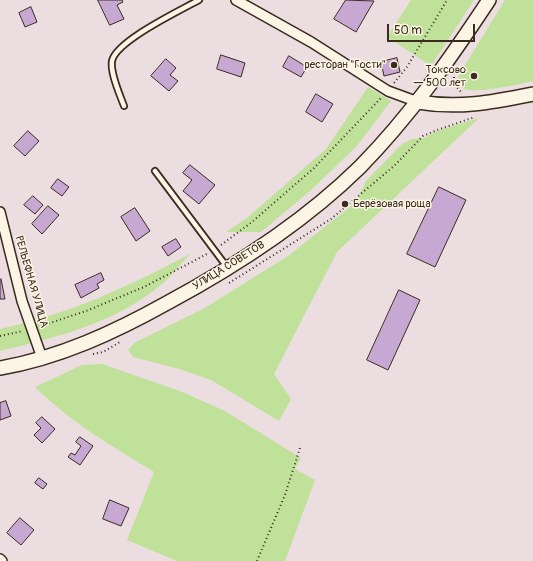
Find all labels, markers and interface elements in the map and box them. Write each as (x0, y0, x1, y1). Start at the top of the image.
scale bar (389, 16, 477, 42)
text: 50 m (394, 23, 422, 38)
place label: ресторан "Гости" (305, 58, 386, 72)
marker: ресторан "Гости" (389, 60, 399, 70)
place label: Токсово — 500 лет (413, 63, 466, 89)
marker: Токсово — 500 лет (469, 71, 479, 81)
place label: Берёзовая роща (353, 197, 431, 211)
marker: Берёзовая роща (340, 199, 350, 209)
street label: РЕЛЬЕФНАЯ УЛИЦА (12, 234, 50, 330)
street label: УЛИЦА СОВЕТОВ (191, 239, 267, 293)

